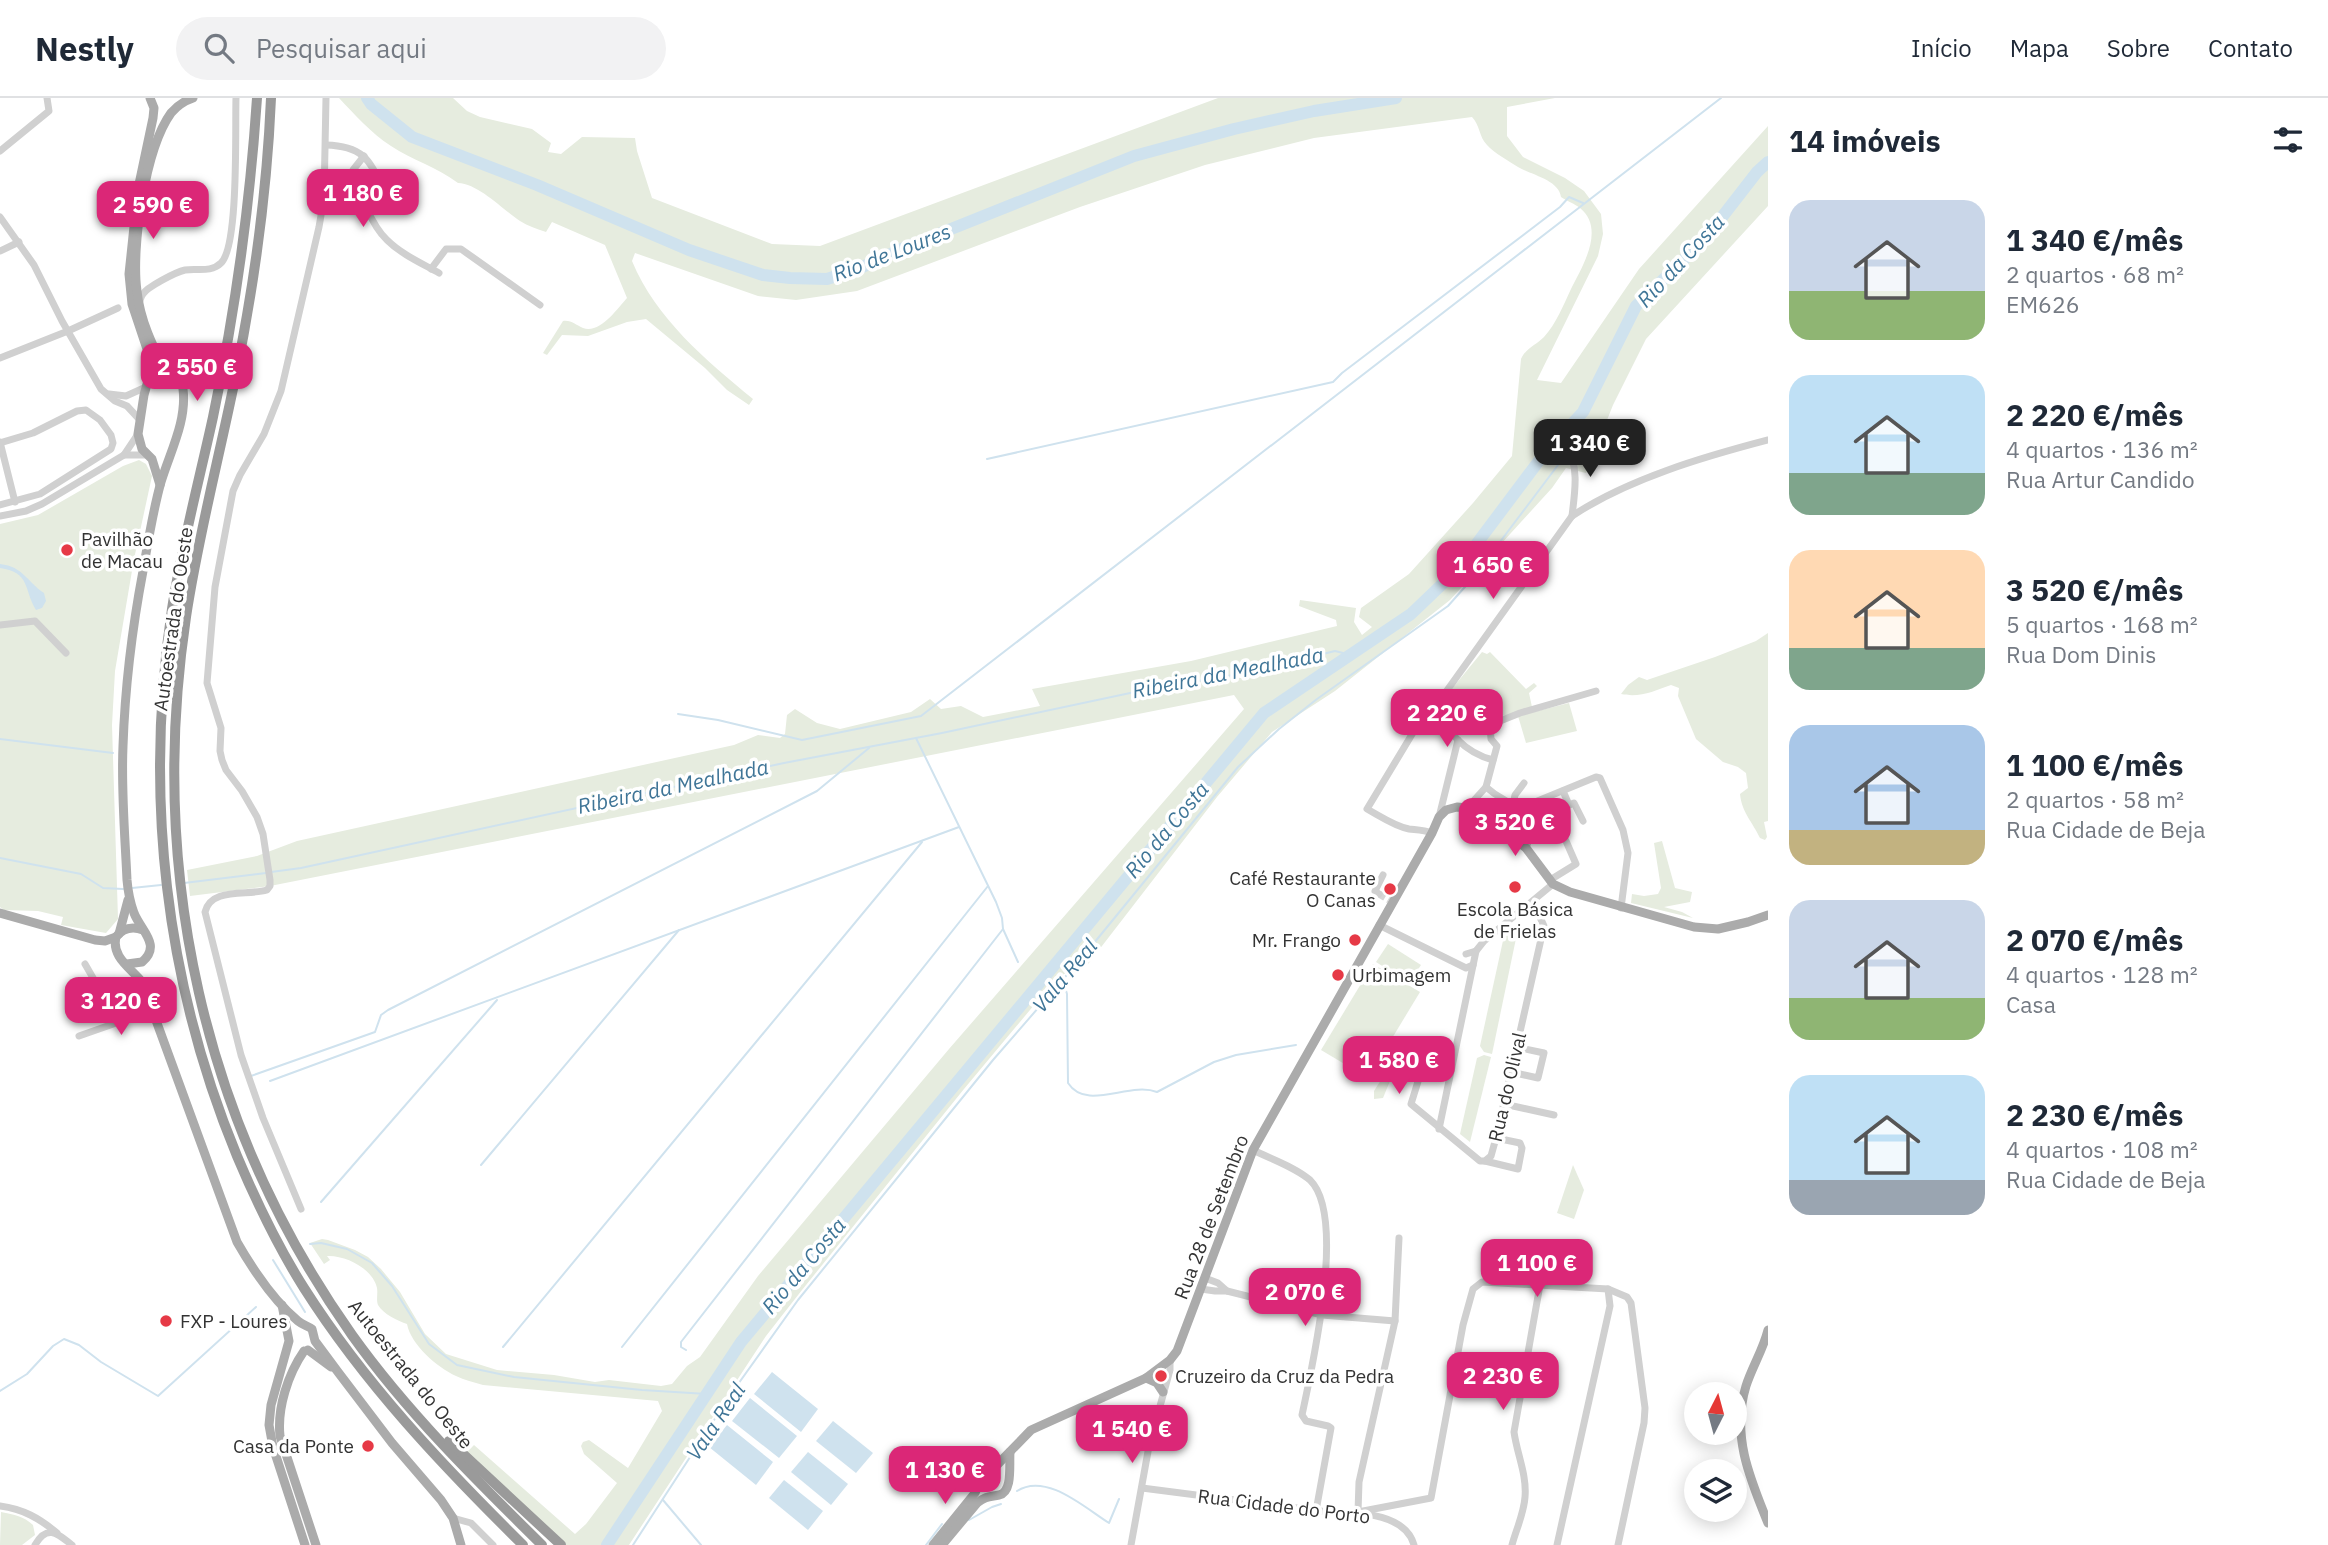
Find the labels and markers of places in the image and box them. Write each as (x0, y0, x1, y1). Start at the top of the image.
pin: 1 180 € (298, 170, 428, 229)
pin: 2 590 € (88, 181, 218, 241)
pin: 2 550 € (132, 344, 262, 403)
pin: 1 340 € (1525, 420, 1655, 479)
place label: Pavilhão de Macau (81, 527, 163, 573)
marker: Pavilhão de Macau (59, 542, 75, 558)
pin: 1 650 € (1428, 542, 1558, 601)
pin: 2 220 € (1382, 690, 1512, 749)
pin: 3 520 € (1450, 798, 1580, 858)
place label: Café Restaurante O Canas (1229, 866, 1376, 912)
marker: Escola Básica de Frielas (1507, 879, 1523, 895)
marker: Café Restaurante O Canas (1382, 881, 1398, 897)
place label: Escola Básica de Frielas (1457, 897, 1573, 943)
place label: Mr. Frango (1252, 928, 1341, 952)
marker: Mr. Frango (1347, 932, 1363, 948)
place label: Urbimagem (1352, 963, 1451, 987)
marker: Urbimagem (1330, 967, 1346, 983)
pin: 3 120 € (56, 978, 186, 1037)
pin: 1 580 € (1334, 1037, 1464, 1096)
pin: 1 100 € (1472, 1240, 1602, 1299)
pin: 2 070 € (1240, 1268, 1370, 1328)
place label: FXP - Loures (180, 1309, 288, 1333)
marker: FXP - Loures (158, 1313, 174, 1329)
pin: 2 230 € (1438, 1352, 1568, 1412)
place label: Cruzeiro da Cruz da Pedra (1175, 1364, 1394, 1388)
marker: Cruzeiro da Cruz da Pedra (1153, 1368, 1169, 1384)
pin: 1 540 € (1067, 1406, 1197, 1465)
place label: Casa da Ponte (233, 1434, 354, 1458)
marker: Casa da Ponte (360, 1438, 376, 1454)
pin: 1 130 € (880, 1446, 1010, 1506)

